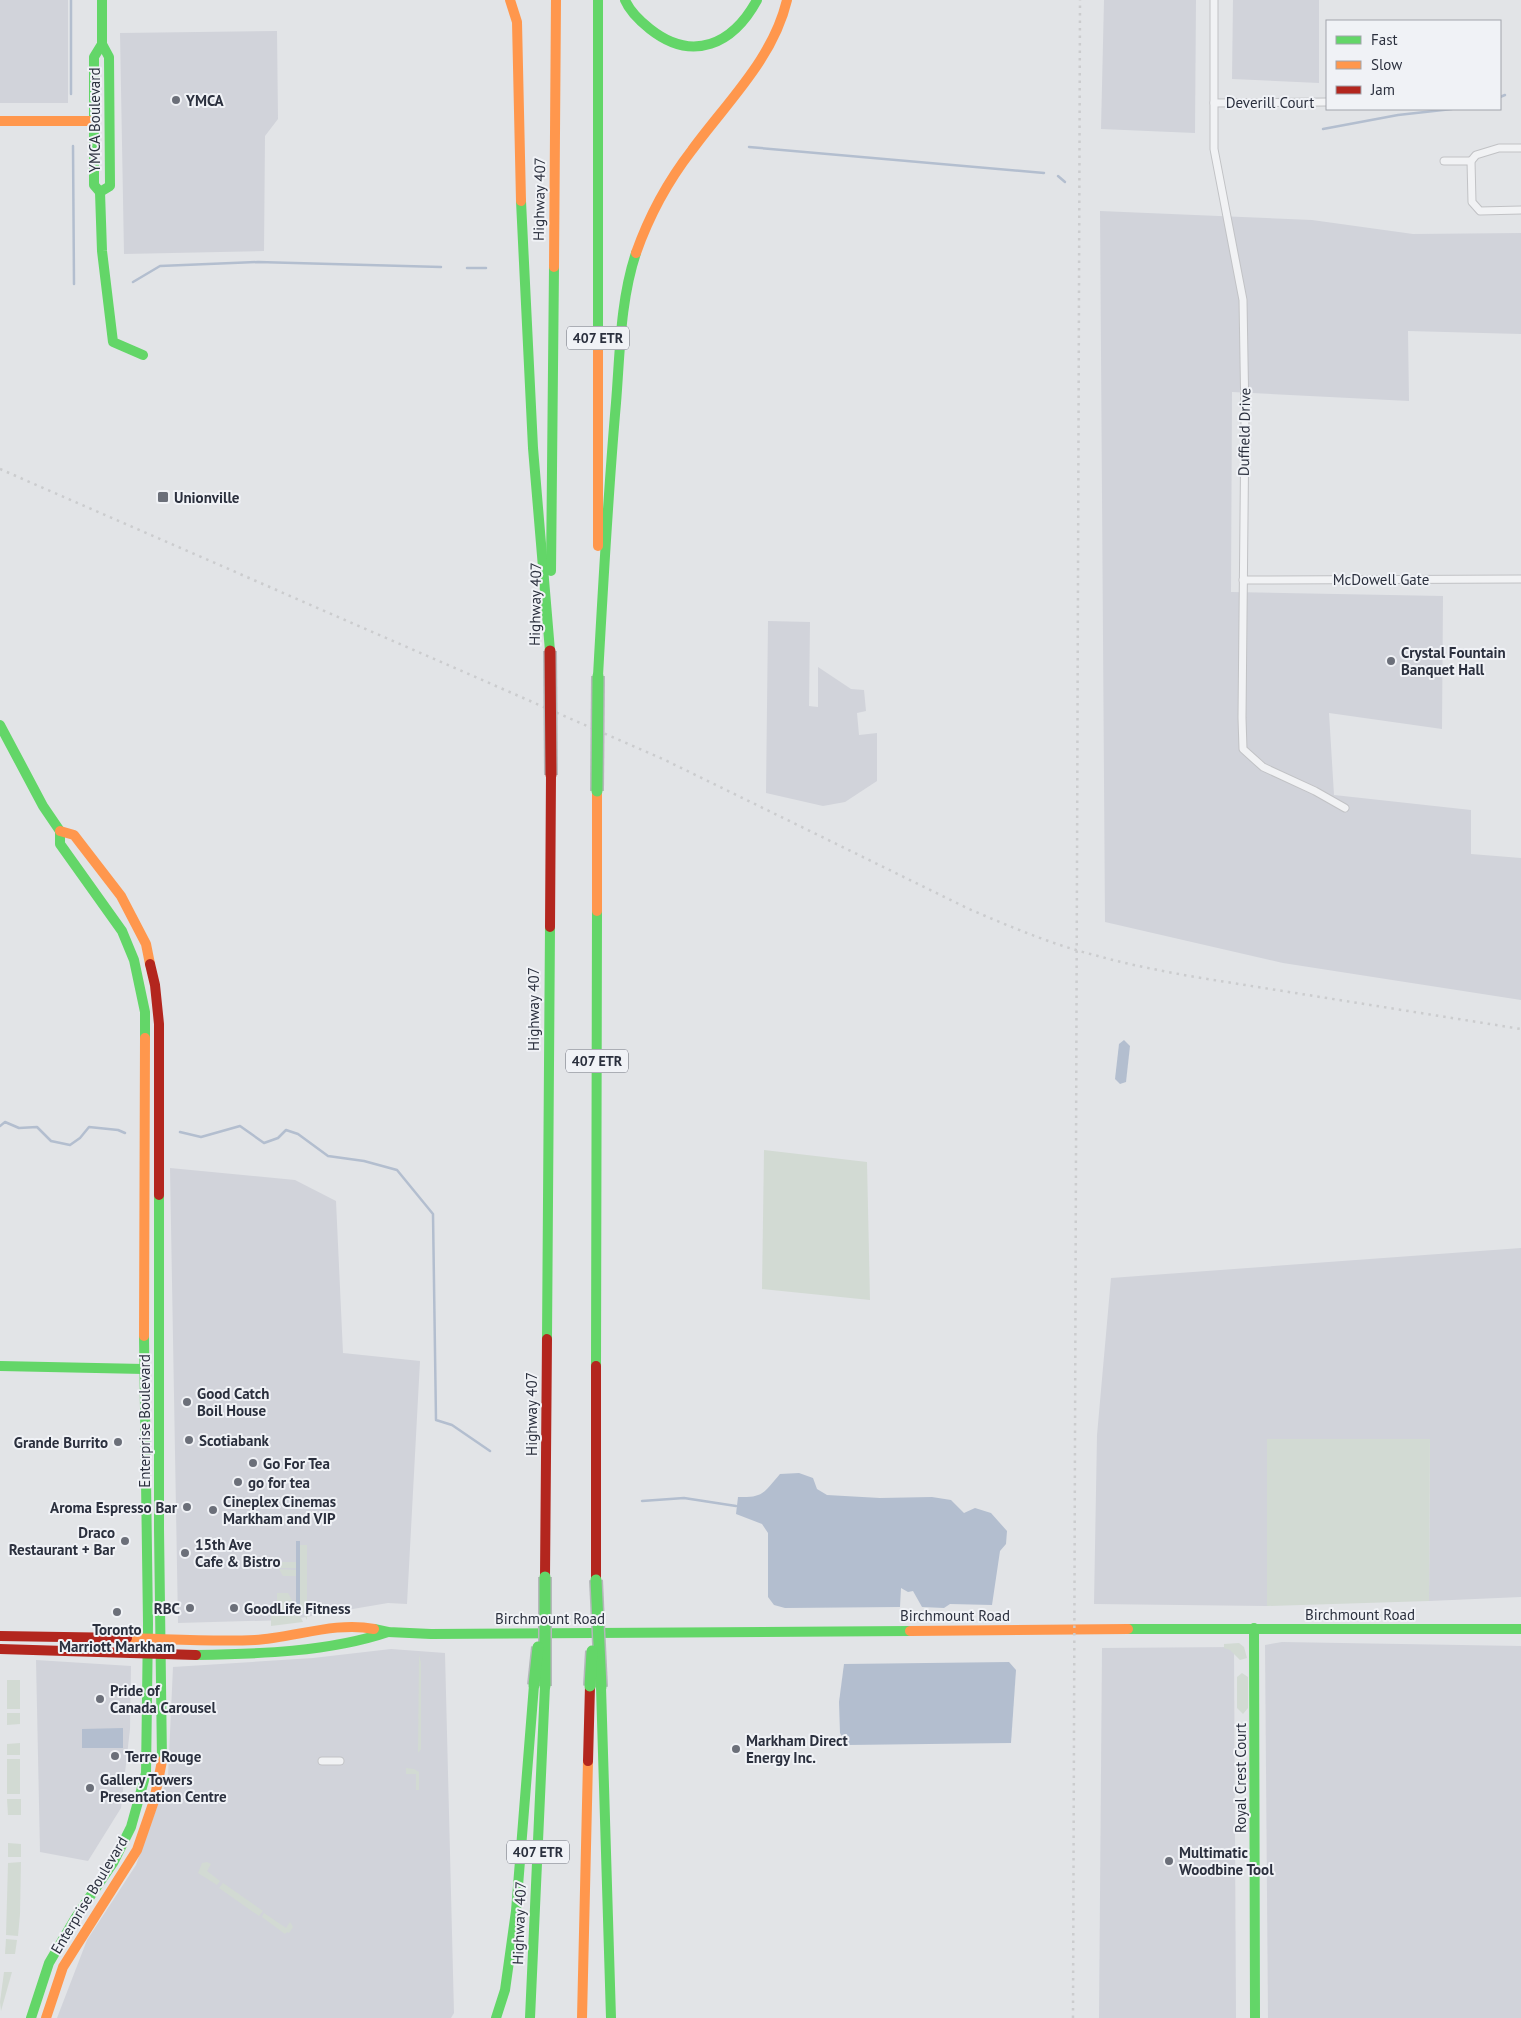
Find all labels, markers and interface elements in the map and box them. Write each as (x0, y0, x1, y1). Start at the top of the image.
legend (1326, 20, 1501, 110)
text: Fast (1371, 30, 1398, 49)
text: Slow (1371, 55, 1402, 74)
street label: YMCA Boulevard (85, 68, 104, 172)
text: Jam (1370, 80, 1395, 99)
place label: YMCA (185, 91, 225, 110)
street label: Deverill Court (1226, 93, 1314, 112)
marker: YMCA (170, 94, 182, 106)
street label: Highway 407 (529, 157, 549, 241)
road number: 407 ETR (567, 326, 629, 349)
street label: Duffield Drive (1234, 388, 1254, 476)
place label: Unionville (174, 488, 240, 507)
marker: Unionville (156, 490, 170, 504)
street label: Highway 407 (525, 562, 545, 646)
street label: McDowell Gate (1333, 570, 1429, 589)
place label: Crystal Fountain Banquet Hall (1401, 643, 1506, 679)
marker: Crystal Fountain Banquet Hall (1385, 655, 1397, 667)
street label: Highway 407 (524, 967, 543, 1051)
road number: 407 ETR (566, 1050, 628, 1072)
street label: Enterprise Boulevard (135, 1354, 154, 1488)
street label: Highway 407 (522, 1372, 541, 1456)
place label: Good Catch Boil House (197, 1384, 269, 1420)
marker: Good Catch Boil House (181, 1396, 193, 1408)
place label: Scotiabank (199, 1431, 270, 1450)
place label: Grande Burrito (14, 1433, 108, 1452)
marker: Scotiabank (183, 1434, 195, 1446)
marker: Grande Burrito (112, 1436, 124, 1448)
place label: Go For Tea (263, 1454, 330, 1473)
marker: Go For Tea (247, 1457, 259, 1469)
place label: go for tea (248, 1473, 310, 1492)
marker: go for tea (232, 1476, 244, 1488)
place label: Cineplex Cinemas Markham and VIP (223, 1492, 336, 1528)
place label: Aroma Espresso Bar (50, 1498, 178, 1517)
marker: Aroma Espresso Bar (181, 1501, 193, 1513)
marker: Cineplex Cinemas Markham and VIP (207, 1504, 219, 1516)
place label: Draco Restaurant + Bar (9, 1523, 116, 1559)
marker: Draco Restaurant + Bar (119, 1535, 131, 1547)
place label: 15th Ave Cafe & Bistro (195, 1535, 281, 1571)
marker: 15th Ave Cafe & Bistro (179, 1547, 191, 1559)
place label: RBC (154, 1599, 181, 1618)
place label: GoodLife Fitness (244, 1599, 351, 1618)
marker: RBC (184, 1602, 196, 1614)
marker: GoodLife Fitness (228, 1602, 240, 1614)
street label: Birchmount Road (1305, 1605, 1415, 1624)
marker: Toronto Marriott Markham (111, 1606, 123, 1618)
street label: Birchmount Road (900, 1606, 1010, 1625)
street label: Birchmount Road (495, 1609, 605, 1628)
place label: Toronto Marriott Markham (59, 1620, 175, 1656)
place label: Pride of Canada Carousel (110, 1681, 216, 1717)
marker: Pride of Canada Carousel (94, 1693, 106, 1705)
street label: Royal Crest Court (1231, 1723, 1250, 1833)
place label: Markham Direct Energy Inc. (746, 1731, 849, 1767)
marker: Markham Direct Energy Inc. (730, 1743, 742, 1755)
place label: Terre Rouge (125, 1747, 202, 1766)
marker: Terre Rouge (109, 1750, 121, 1762)
place label: Gallery Towers Presentation Centre (100, 1770, 227, 1806)
marker: Gallery Towers Presentation Centre (84, 1782, 96, 1794)
street label: Enterprise Boulevard (46, 1833, 132, 1957)
road number: 407 ETR (507, 1840, 569, 1864)
place label: Multimatic Woodbine Tool (1179, 1843, 1274, 1879)
marker: Multimatic Woodbine Tool (1163, 1855, 1175, 1867)
street label: Highway 407 (508, 1881, 530, 1965)

